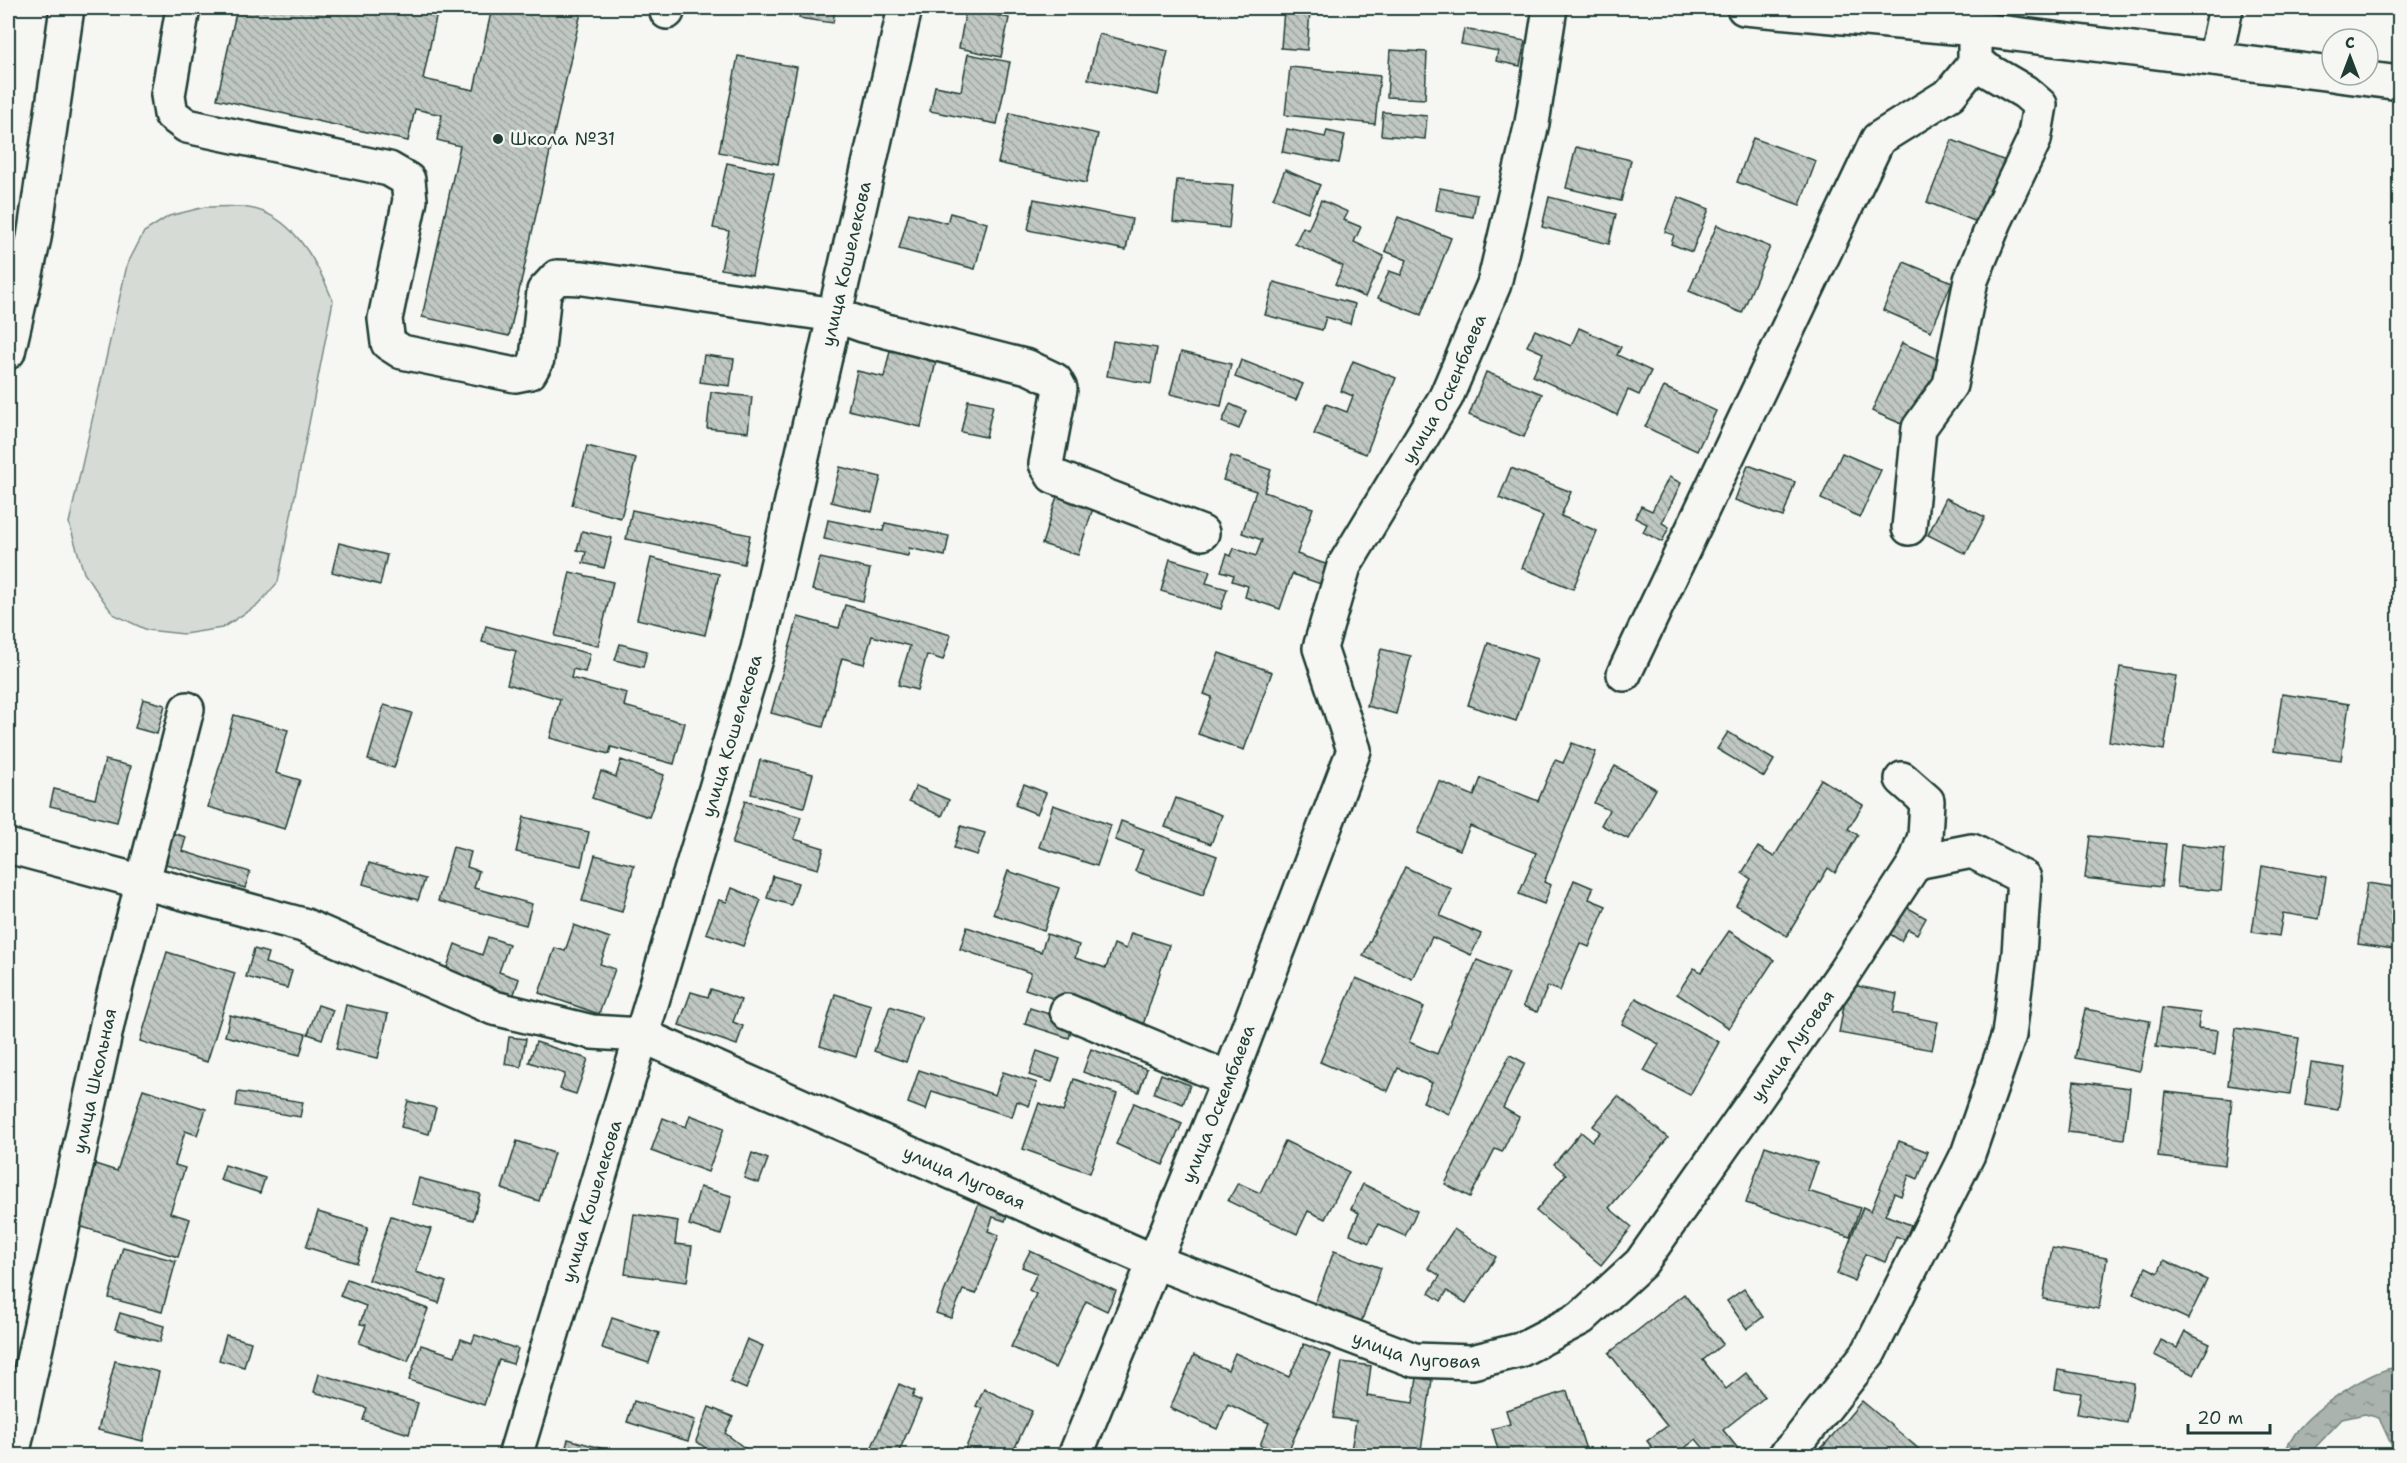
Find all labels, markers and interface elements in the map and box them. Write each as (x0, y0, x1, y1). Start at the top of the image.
north arrow (2320, 27, 2380, 87)
text: С (2345, 32, 2355, 53)
place label: Школа №31 (510, 127, 615, 151)
marker: Школа №31 (491, 132, 505, 146)
street label: улица Кошелекова (816, 179, 877, 349)
street label: улица Оскенбаева (1396, 310, 1492, 468)
street label: улица Кошелекова (696, 652, 768, 820)
street label: улица Луговая (1745, 985, 1840, 1107)
street label: улица Школьная (67, 1006, 122, 1156)
street label: улица Оскембаева (1176, 1021, 1260, 1187)
street label: улица Кошелекова (556, 1117, 628, 1286)
street label: улица Луговая (899, 1140, 1029, 1215)
street label: улица Луговая (1349, 1326, 1483, 1374)
scale bar (2188, 1397, 2270, 1435)
text: 20 m (2197, 1406, 2243, 1430)

